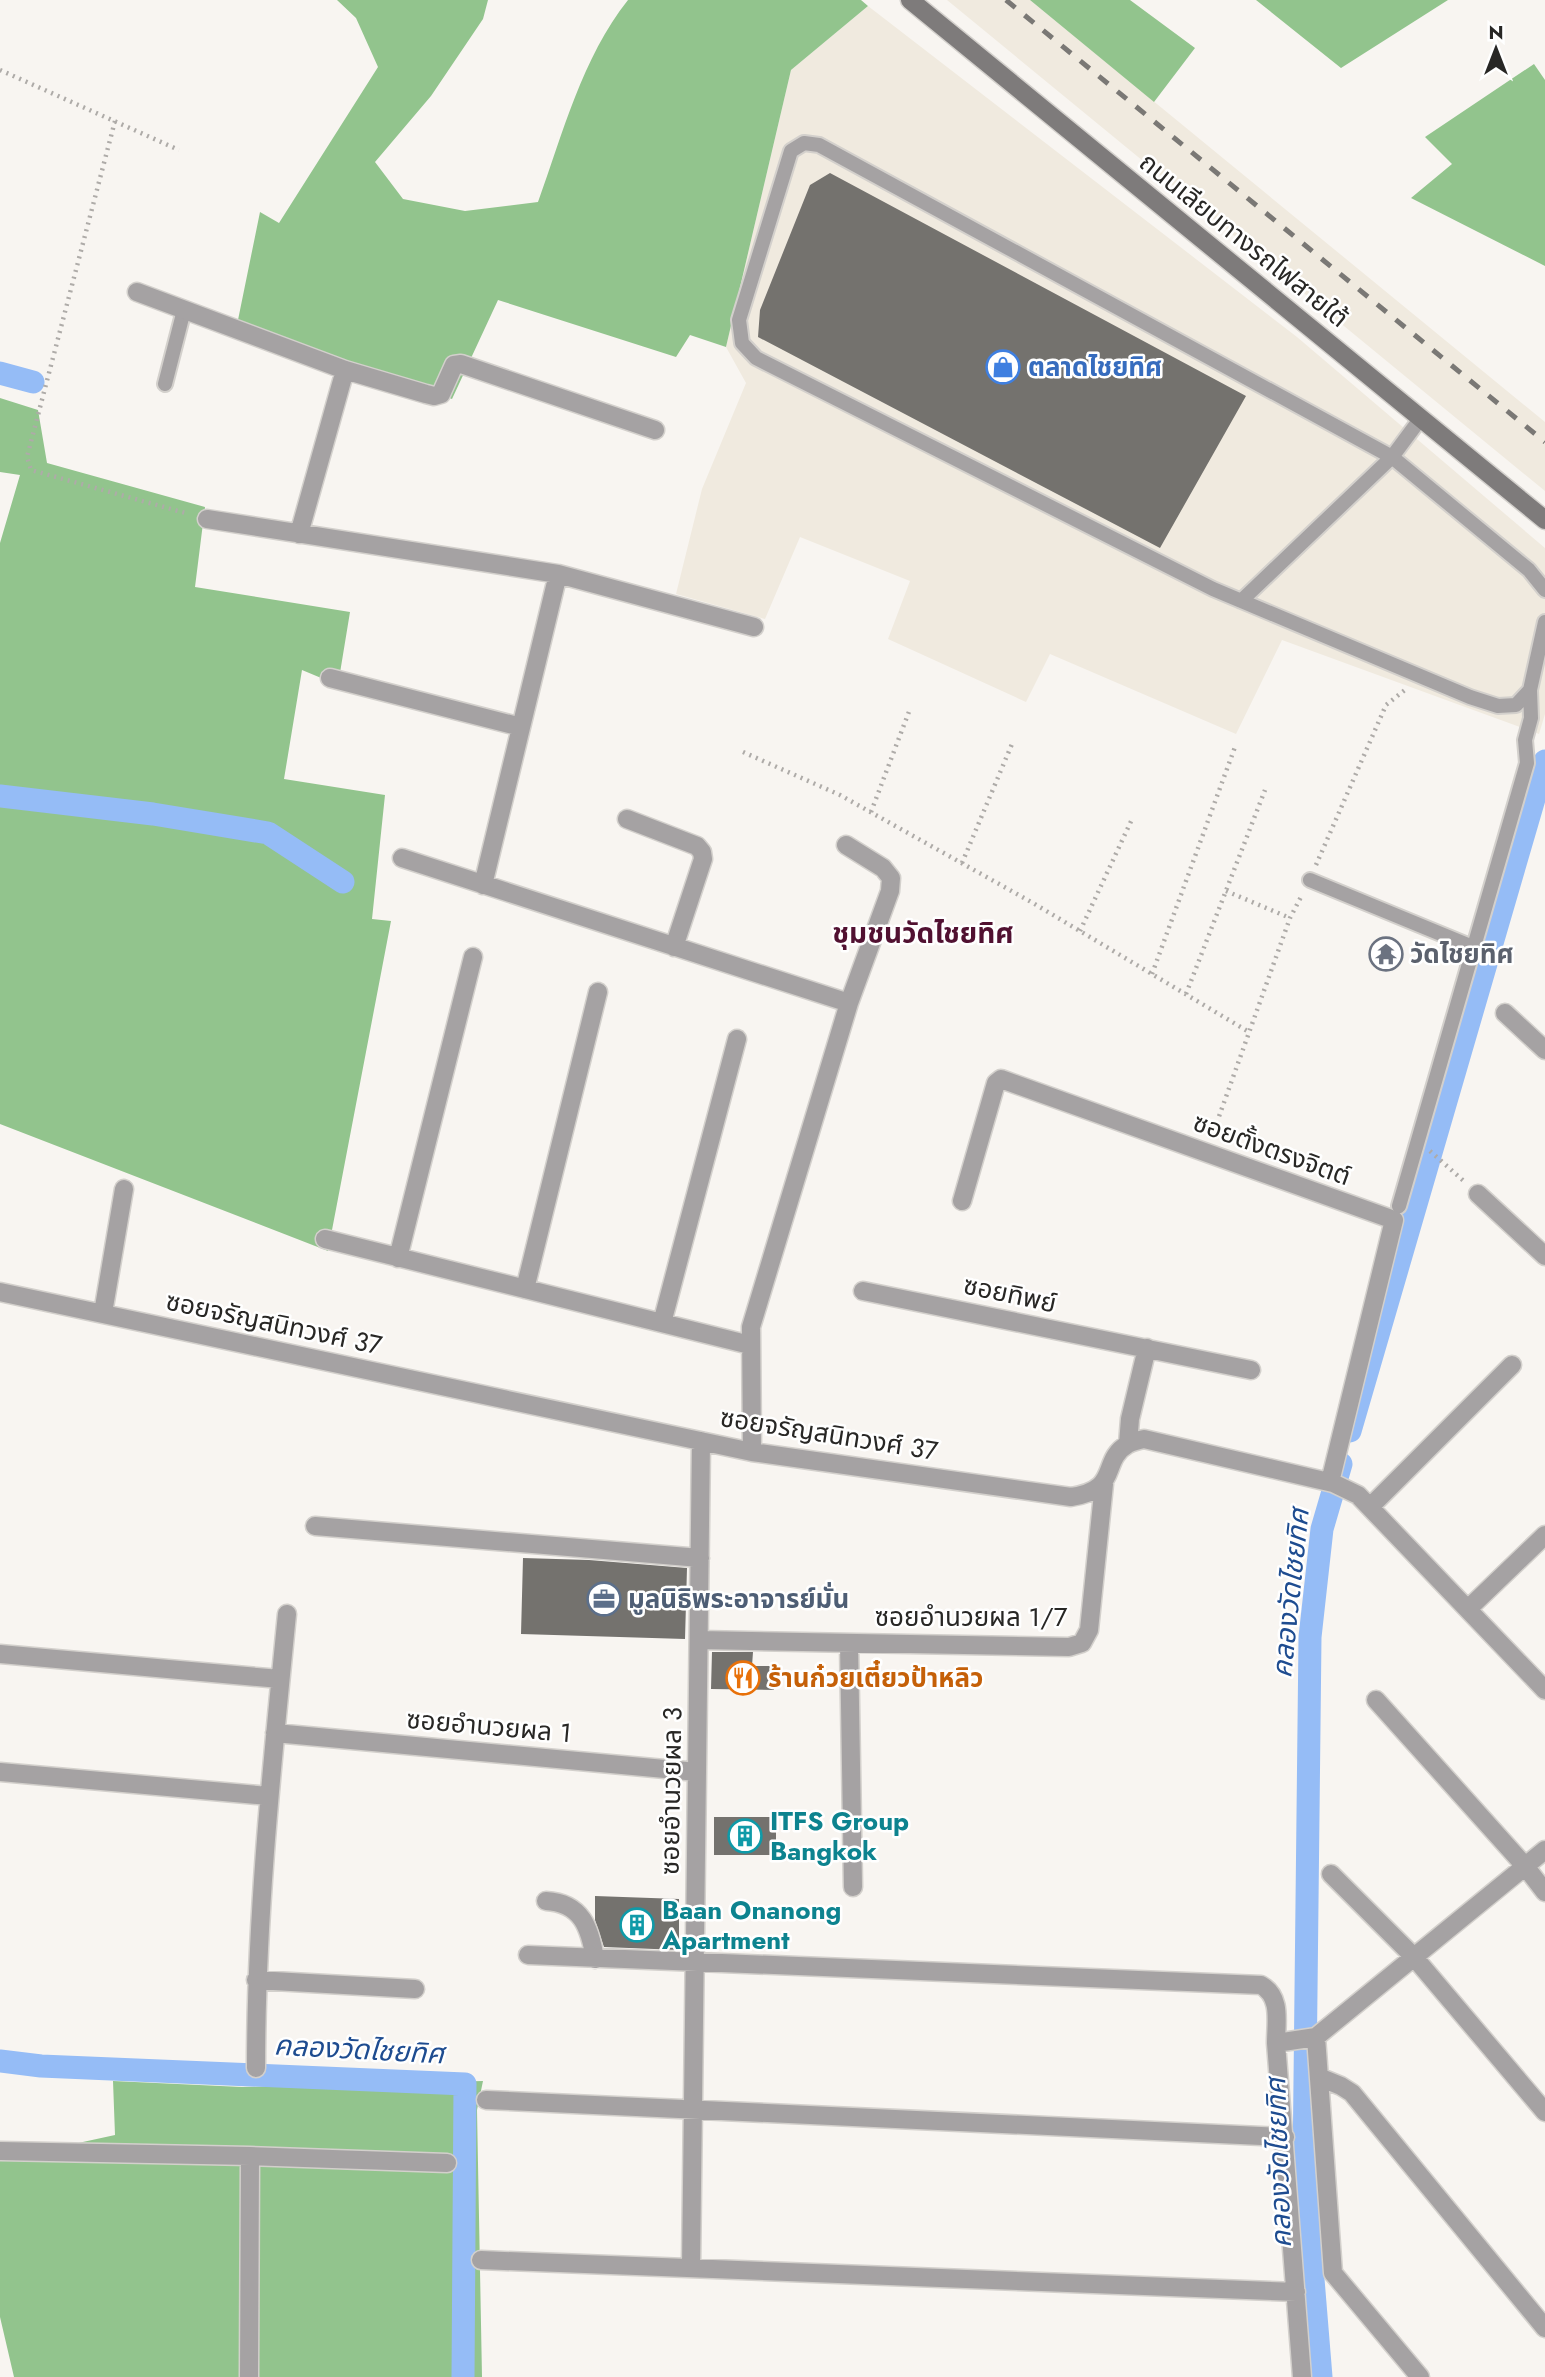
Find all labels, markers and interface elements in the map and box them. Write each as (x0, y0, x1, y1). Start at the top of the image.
north arrow (1461, 14, 1531, 84)
text: N (1488, 19, 1504, 46)
street label: ถนนเลียบทางรถไฟสายใต้ (1131, 144, 1357, 336)
shop icon: ตลาดไชยทิศ (984, 348, 1022, 386)
place label: ตลาดไชยทิศ (1028, 348, 1162, 386)
district label: ชุมชนวัดไชยทิศ (832, 913, 1014, 954)
temple icon: วัดไชยทิศ (1367, 935, 1405, 973)
place label: วัดไชยทิศ (1410, 935, 1514, 973)
street label: ซอยตั้งตรงจิตต์ (1188, 1103, 1356, 1195)
street label: ซอยทิพย์ (960, 1266, 1060, 1322)
street label: ซอยจรัญสนิทวงศ์ 37 (162, 1282, 386, 1365)
street label: ซอยจรัญสนิทวงศ์ 37 (717, 1398, 941, 1470)
water label: คลองวัดไชยทิศ (1261, 1503, 1320, 1680)
office icon: มูลนิธิพระอาจารย์มั่น (585, 1580, 623, 1618)
place label: มูลนิธิพระอาจารย์มั่น (628, 1580, 849, 1618)
street label: ซอยอำนวยผล 1/7 (875, 1598, 1068, 1636)
restaurant icon: ร้านก๋วยเตี๋ยวป้าหลิว (724, 1659, 762, 1697)
place label: ร้านก๋วยเตี๋ยวป้าหลิว (768, 1659, 983, 1697)
street label: ซอยอำนวยผล 1 (405, 1700, 573, 1752)
street label: ซอยอำนวยผล 3 (651, 1707, 691, 1875)
place label: ITFS Group Bangkok (770, 1802, 909, 1870)
building icon: ITFS Group Bangkok (726, 1817, 764, 1855)
place label: Baan Onanong Apartment (661, 1891, 841, 1959)
building icon: Baan Onanong Apartment (618, 1906, 656, 1944)
water label: คลองวัดไชยทิศ (273, 2025, 448, 2075)
water label: คลองวัดไชยทิศ (1255, 2074, 1302, 2249)

